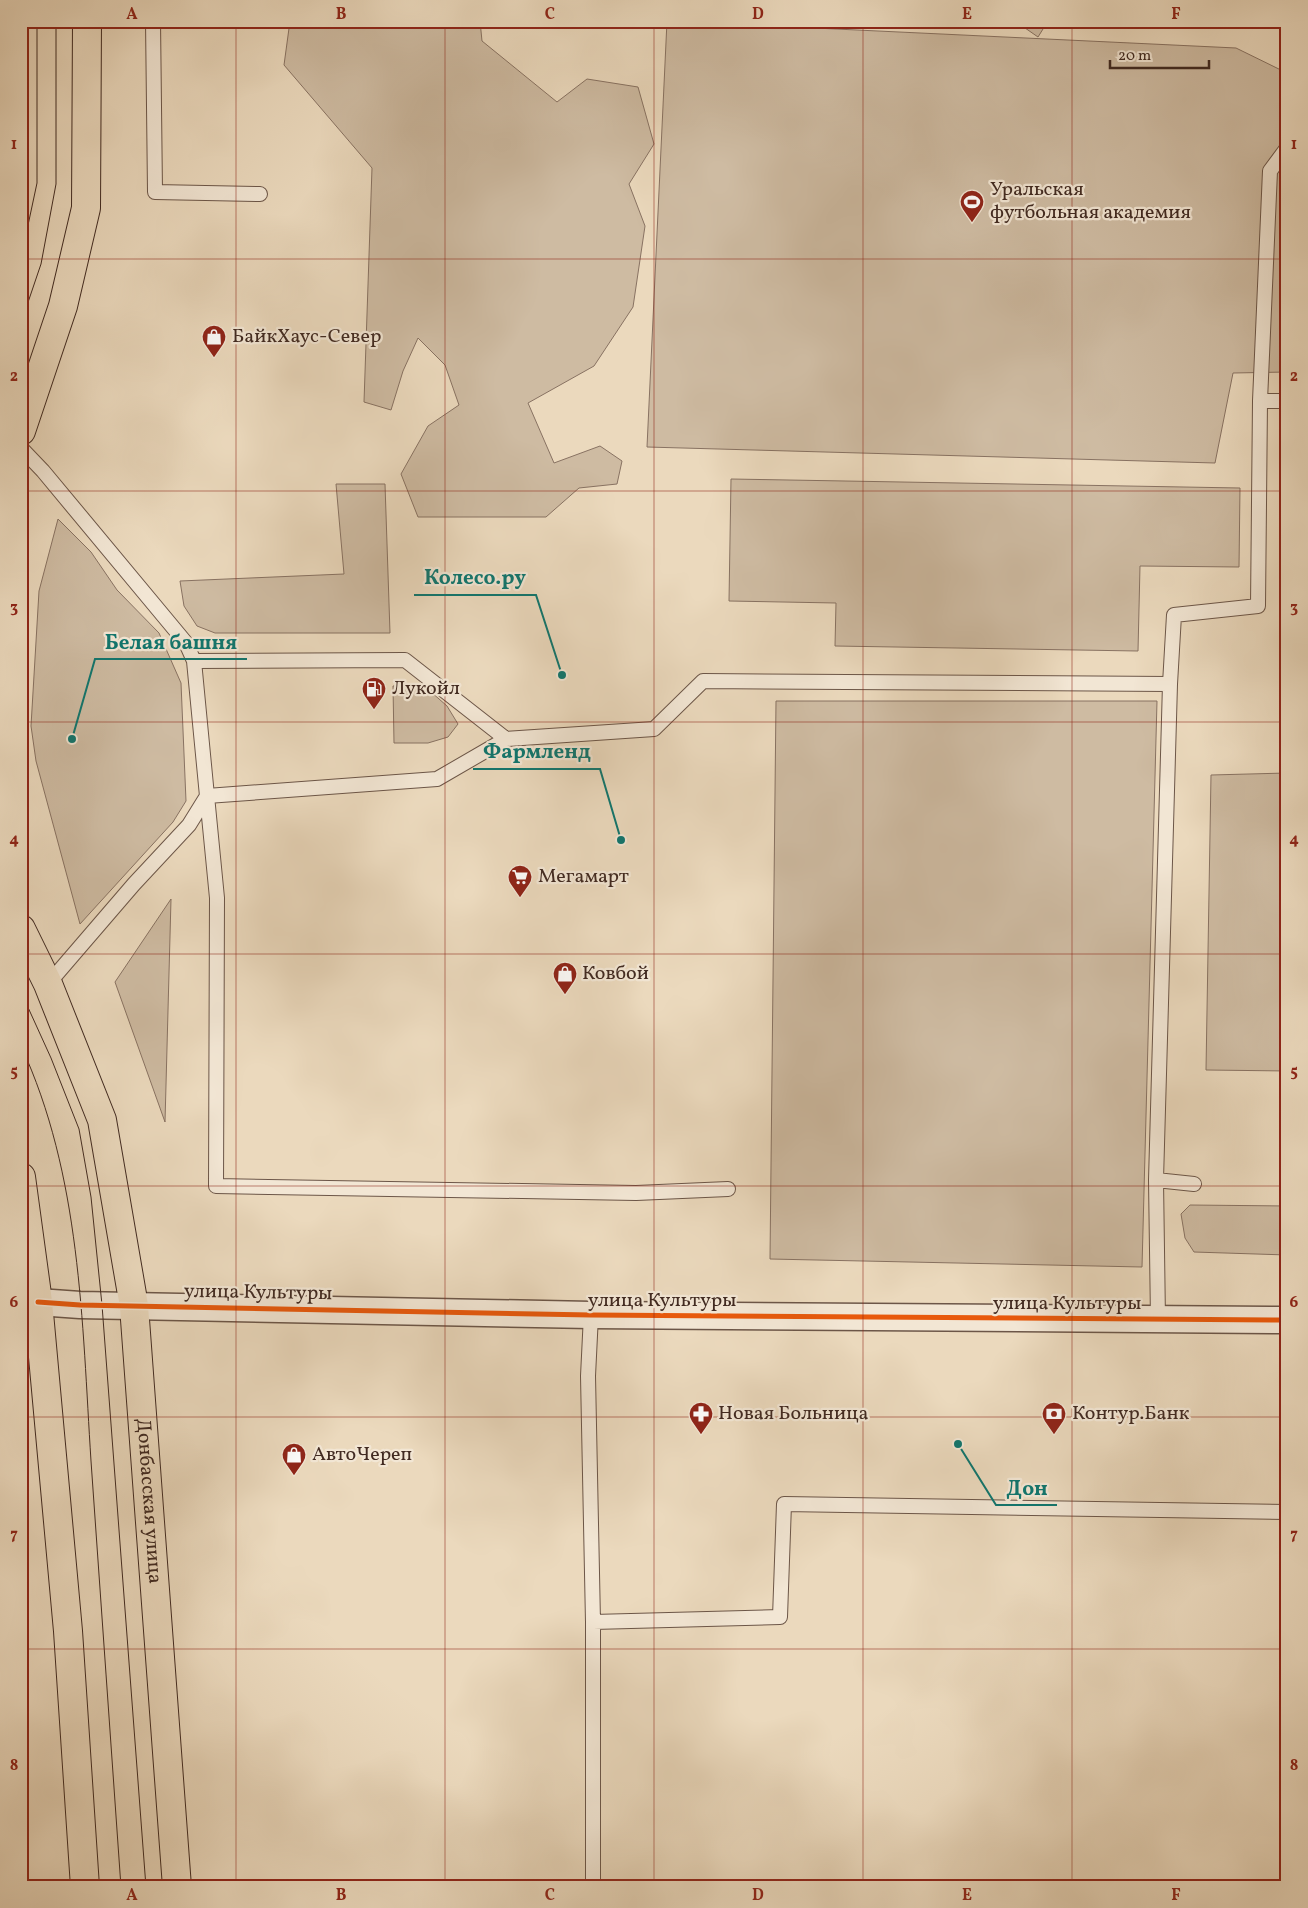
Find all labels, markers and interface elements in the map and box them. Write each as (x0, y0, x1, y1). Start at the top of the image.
text: A (126, 4, 138, 26)
text: B (336, 4, 347, 26)
text: C (545, 4, 555, 26)
text: D (752, 4, 764, 26)
text: E (962, 4, 972, 26)
text: F (1171, 4, 1181, 26)
scale bar (1110, 38, 1209, 70)
text: 20 m (1118, 46, 1151, 67)
text: 1 (11, 134, 17, 156)
text: 1 (1291, 134, 1297, 156)
place label: Уральская футбольная академия (990, 176, 1191, 227)
sports icon: Уральская футбольная академия (959, 189, 985, 223)
place label: БайкХаус-Север (232, 323, 381, 351)
shop icon: БайкХаус-Север (201, 324, 227, 358)
text: 2 (10, 366, 18, 388)
text: 2 (1290, 366, 1298, 388)
callout: Колесо.ру (414, 559, 536, 595)
text: Колесо.ру (424, 564, 526, 593)
text: 3 (10, 597, 18, 619)
text: 3 (1290, 597, 1298, 619)
callout: Белая башня (95, 623, 247, 659)
text: Белая башня (105, 629, 237, 658)
place label: Лукойл (392, 675, 460, 703)
fuel station icon: Лукойл (361, 676, 387, 710)
callout: Фармленд (473, 733, 600, 769)
text: Фармленд (483, 738, 591, 767)
text: 4 (9, 829, 19, 851)
text: 4 (1289, 829, 1299, 851)
place label: Мегамарт (538, 863, 629, 891)
supermarket icon: Мегамарт (507, 864, 533, 898)
place label: Ковбой (582, 960, 649, 988)
shop icon: Ковбой (552, 961, 578, 995)
text: 5 (10, 1061, 18, 1083)
text: 5 (1290, 1061, 1298, 1083)
street label: улица Культуры (183, 1278, 333, 1308)
street label: улица Культуры (588, 1287, 736, 1315)
street label: улица Культуры (993, 1290, 1141, 1318)
text: 6 (10, 1292, 19, 1314)
text: 6 (1290, 1292, 1299, 1314)
place label: Новая Больница (718, 1400, 869, 1428)
place label: Контур.Банк (1072, 1400, 1190, 1428)
pharmacy icon: Новая Больница (688, 1401, 714, 1435)
bank icon: Контур.Банк (1041, 1401, 1067, 1435)
street label: Донбасская улица (128, 1417, 169, 1585)
place label: АвтоЧереп (312, 1441, 412, 1469)
shop icon: АвтоЧереп (281, 1442, 307, 1476)
callout: Дон (996, 1469, 1057, 1505)
text: Дон (1006, 1475, 1048, 1504)
text: 7 (10, 1524, 18, 1546)
text: 7 (1290, 1524, 1298, 1546)
text: 8 (10, 1755, 18, 1777)
text: 8 (1290, 1755, 1298, 1777)
text: A (126, 1885, 138, 1907)
text: B (336, 1885, 347, 1907)
text: C (545, 1885, 555, 1907)
text: D (752, 1885, 764, 1907)
text: E (962, 1885, 972, 1907)
text: F (1171, 1885, 1181, 1907)

